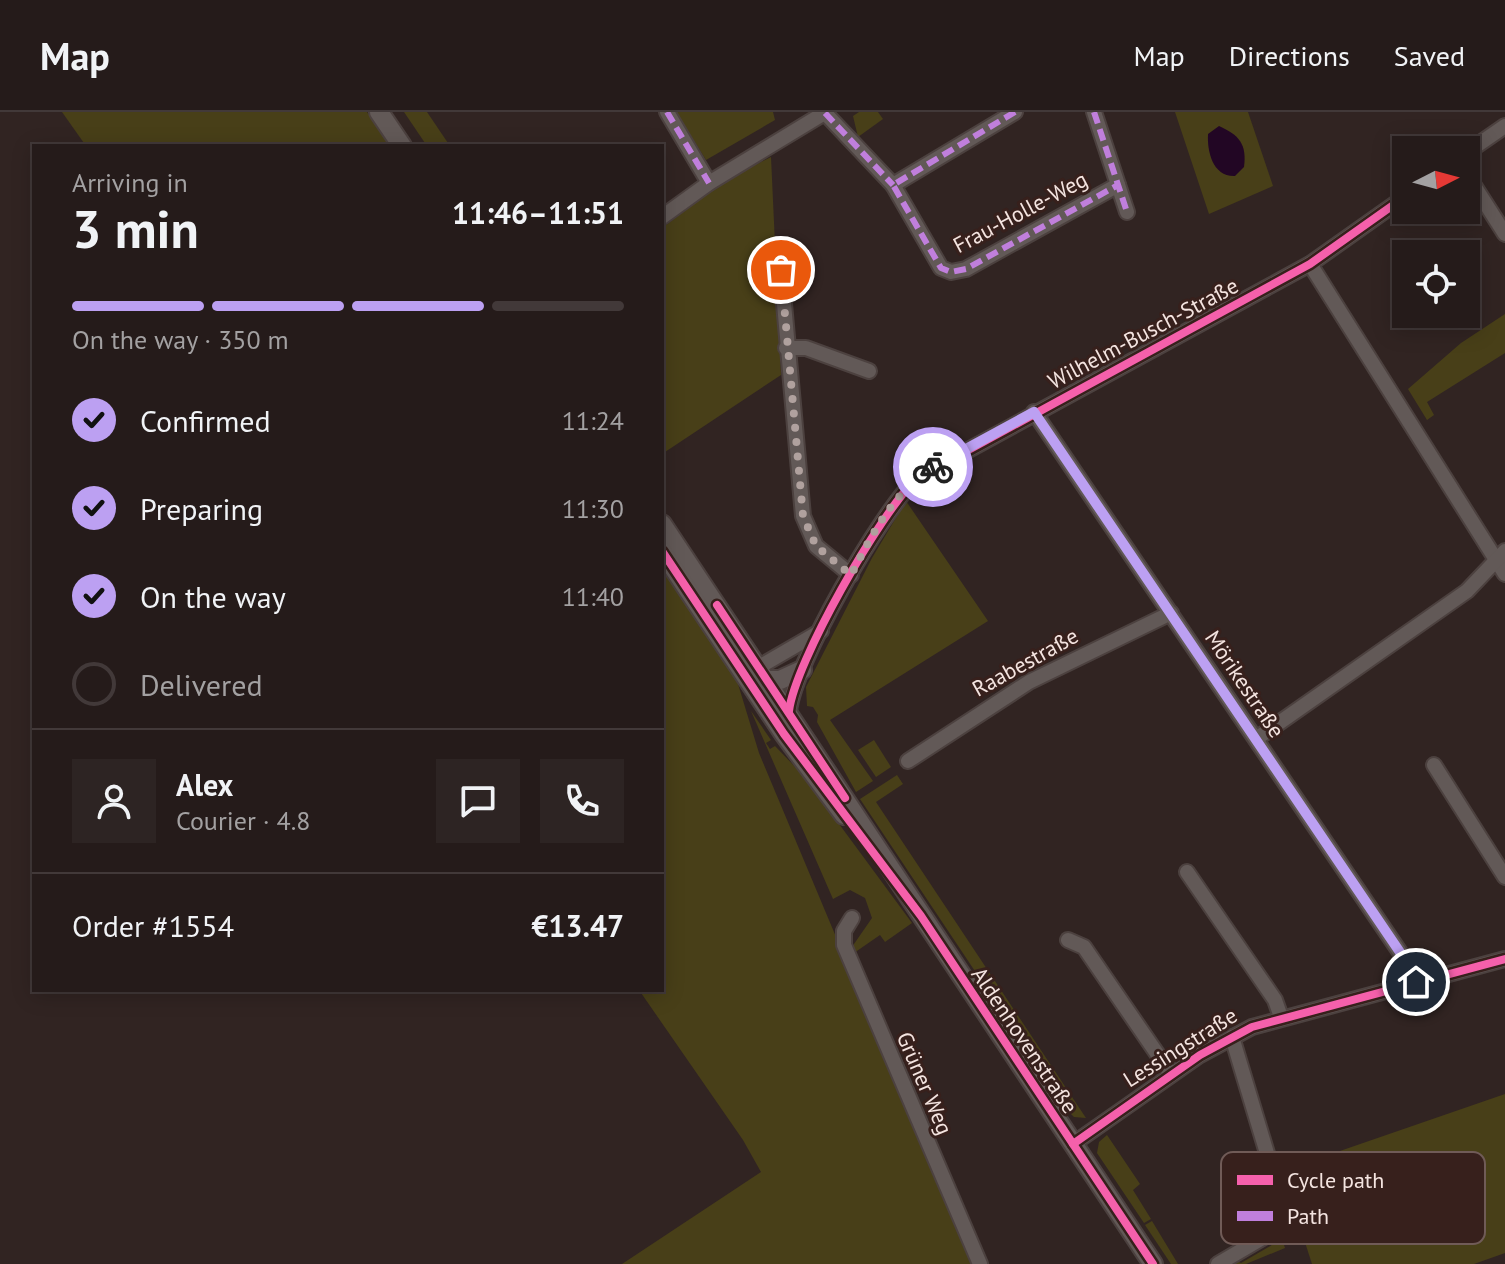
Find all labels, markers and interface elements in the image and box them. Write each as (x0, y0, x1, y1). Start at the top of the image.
text: Map (40, 31, 110, 80)
text: Map (1134, 37, 1185, 74)
text: Directions (1229, 37, 1350, 74)
text: Saved (1394, 37, 1465, 74)
north arrow (1392, 136, 1480, 224)
map controls (1392, 136, 1480, 328)
street label: Frau-Holle-Weg (948, 165, 1092, 259)
text: Arriving in (72, 166, 188, 199)
text: 11:46–11:51 (452, 193, 624, 232)
text: 3 min (72, 195, 199, 262)
pin (747, 236, 815, 304)
button: locate (1392, 240, 1480, 328)
icon: bag (759, 248, 803, 292)
street label: Wilhelm-Busch-Straße (1043, 271, 1243, 395)
text: On the way · 350 m (72, 323, 289, 356)
icon: check (72, 398, 116, 442)
text: Confirmed (140, 401, 271, 440)
text: 11:24 (562, 404, 624, 437)
courier (893, 427, 973, 507)
icon: bike (911, 445, 955, 489)
icon: check (72, 486, 116, 530)
text: Preparing (140, 489, 263, 528)
text: 11:30 (562, 492, 624, 525)
icon: check (72, 574, 116, 618)
text: On the way (140, 577, 286, 616)
text: 11:40 (562, 580, 624, 613)
street label: Raabestraße (967, 621, 1083, 703)
street label: Mörikestraße (1199, 625, 1291, 743)
text: Delivered (140, 665, 263, 704)
button: person (72, 759, 156, 843)
button: chat (436, 759, 520, 843)
button: phone (540, 759, 624, 843)
text: Alex (176, 765, 233, 804)
text: Courier · 4.8 (176, 804, 310, 837)
text: Order #1554 (72, 906, 234, 945)
text: €13.47 (532, 906, 624, 945)
pin (1382, 948, 1450, 1016)
icon: home (1394, 960, 1438, 1004)
street label: Aldenhovenstraße (966, 961, 1084, 1119)
street label: Lessingstraße (1118, 1001, 1242, 1093)
street label: Grüner Weg (891, 1027, 959, 1139)
legend (1221, 1152, 1485, 1244)
text: Cycle path (1287, 1166, 1384, 1194)
text: Path (1287, 1202, 1329, 1230)

